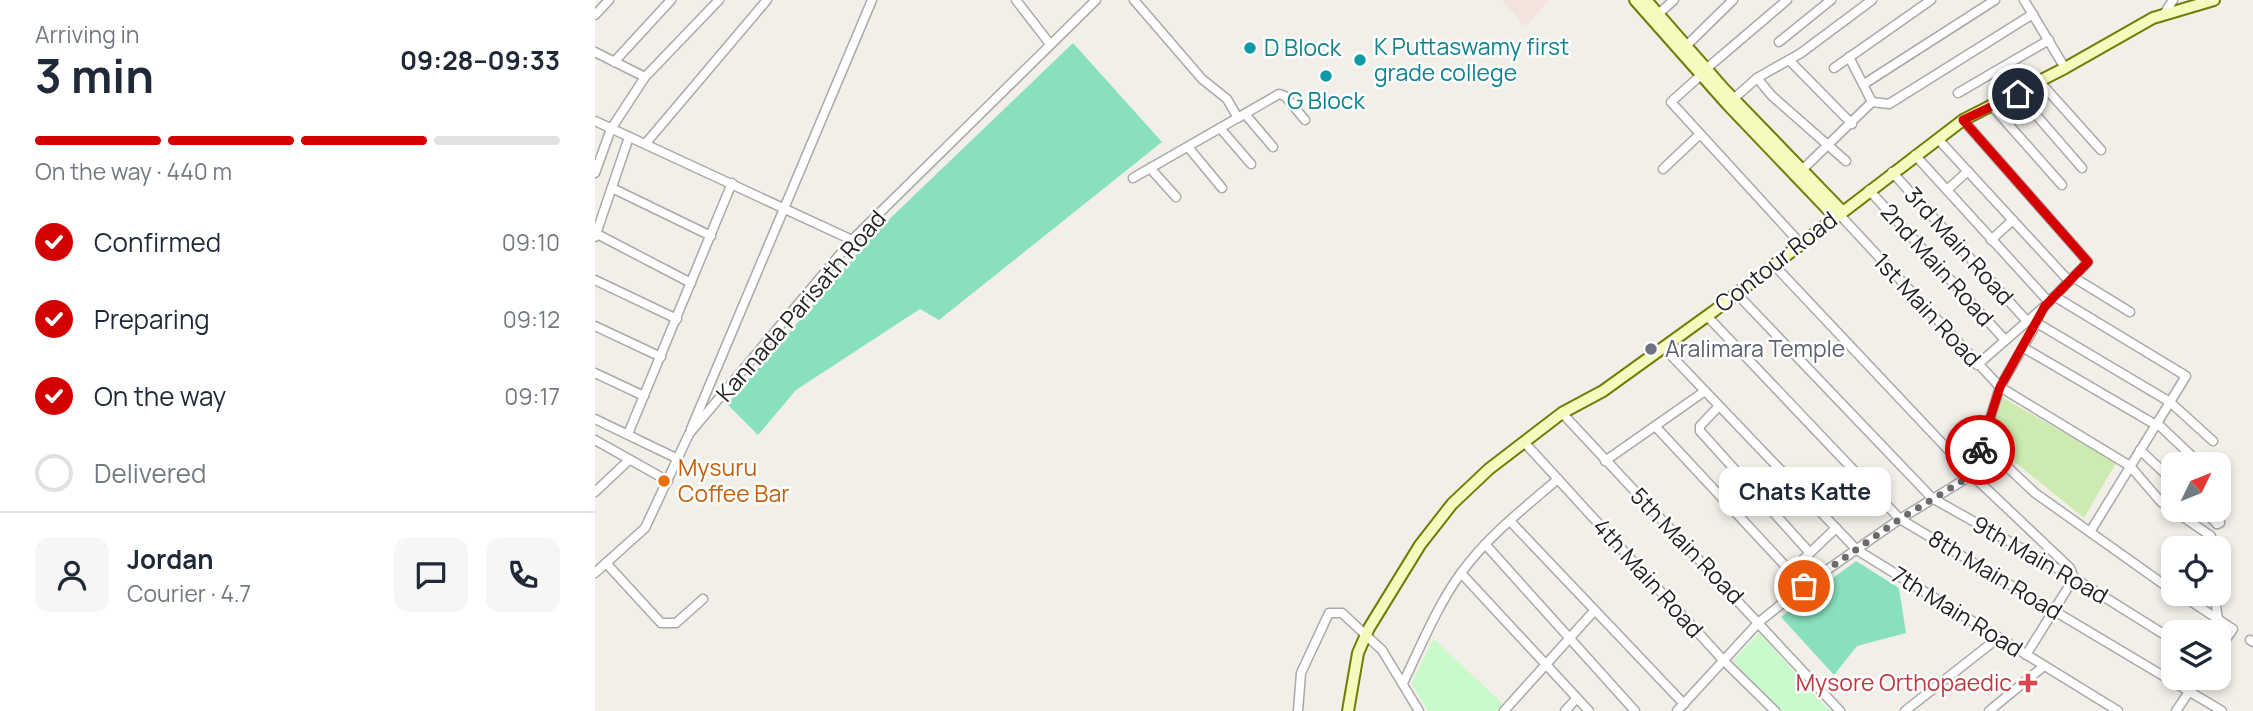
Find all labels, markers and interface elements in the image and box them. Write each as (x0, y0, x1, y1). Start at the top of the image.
text: Arriving in (35, 18, 140, 50)
place label: K Puttaswamy first grade college (1374, 30, 1569, 88)
place label: D Block (1264, 31, 1342, 63)
marker: D Block (1242, 40, 1258, 56)
text: 09:28–09:33 (400, 42, 560, 78)
text: 3 min (35, 44, 154, 107)
marker: K Puttaswamy first grade college (1352, 52, 1368, 68)
pin (1988, 64, 2048, 124)
marker: G Block (1318, 68, 1334, 84)
icon: home (1999, 75, 2037, 113)
place label: G Block (1287, 84, 1366, 116)
text: On the way · 440 m (35, 155, 232, 187)
street label: 3rd Main Road (1898, 179, 2022, 311)
street label: 2nd Main Road (1874, 196, 2002, 333)
street label: Kannada Parisath Road (708, 203, 892, 408)
street label: Contour Road (1708, 203, 1843, 319)
icon: check (35, 223, 73, 261)
text: Confirmed (94, 224, 221, 260)
text: 09:10 (502, 226, 560, 258)
street label: 1st Main Road (1867, 245, 1989, 373)
icon: check (35, 300, 73, 338)
text: Preparing (94, 301, 210, 337)
text: 09:12 (503, 303, 560, 335)
place label: Aralimara Temple (1665, 332, 1845, 364)
marker: Aralimara Temple (1643, 341, 1659, 357)
icon: check (35, 377, 73, 415)
text: On the way (94, 378, 226, 414)
text: 09:17 (504, 380, 560, 412)
courier (1945, 415, 2015, 485)
icon: bike (1961, 431, 1999, 469)
place label: Mysuru Coffee Bar (678, 451, 790, 509)
north arrow (2161, 452, 2231, 522)
map controls (2161, 452, 2231, 690)
text: Delivered (94, 455, 206, 491)
callout: Chats Katte (1718, 467, 1890, 516)
marker: Mysuru Coffee Bar (656, 473, 672, 489)
text: Chats Katte (1739, 475, 1871, 507)
street label: 5th Main Road (1624, 480, 1752, 611)
street label: 9th Main Road (1967, 507, 2114, 611)
street label: 4th Main Road (1586, 510, 1711, 644)
street label: 8th Main Road (1923, 522, 2069, 627)
button: locate (2161, 536, 2231, 606)
button: person (35, 538, 109, 612)
button: chat (394, 538, 468, 612)
button: phone (486, 538, 560, 612)
text: Jordan (127, 541, 213, 577)
pin (1774, 556, 1834, 616)
street label: 7th Main Road (1886, 558, 2029, 664)
icon: bag (1785, 567, 1823, 605)
text: Courier · 4.7 (127, 577, 251, 609)
button: layers (2161, 620, 2231, 690)
place label: Mysore Orthopaedic (1796, 666, 2012, 698)
marker: Mysore Orthopaedic (2018, 673, 2038, 693)

